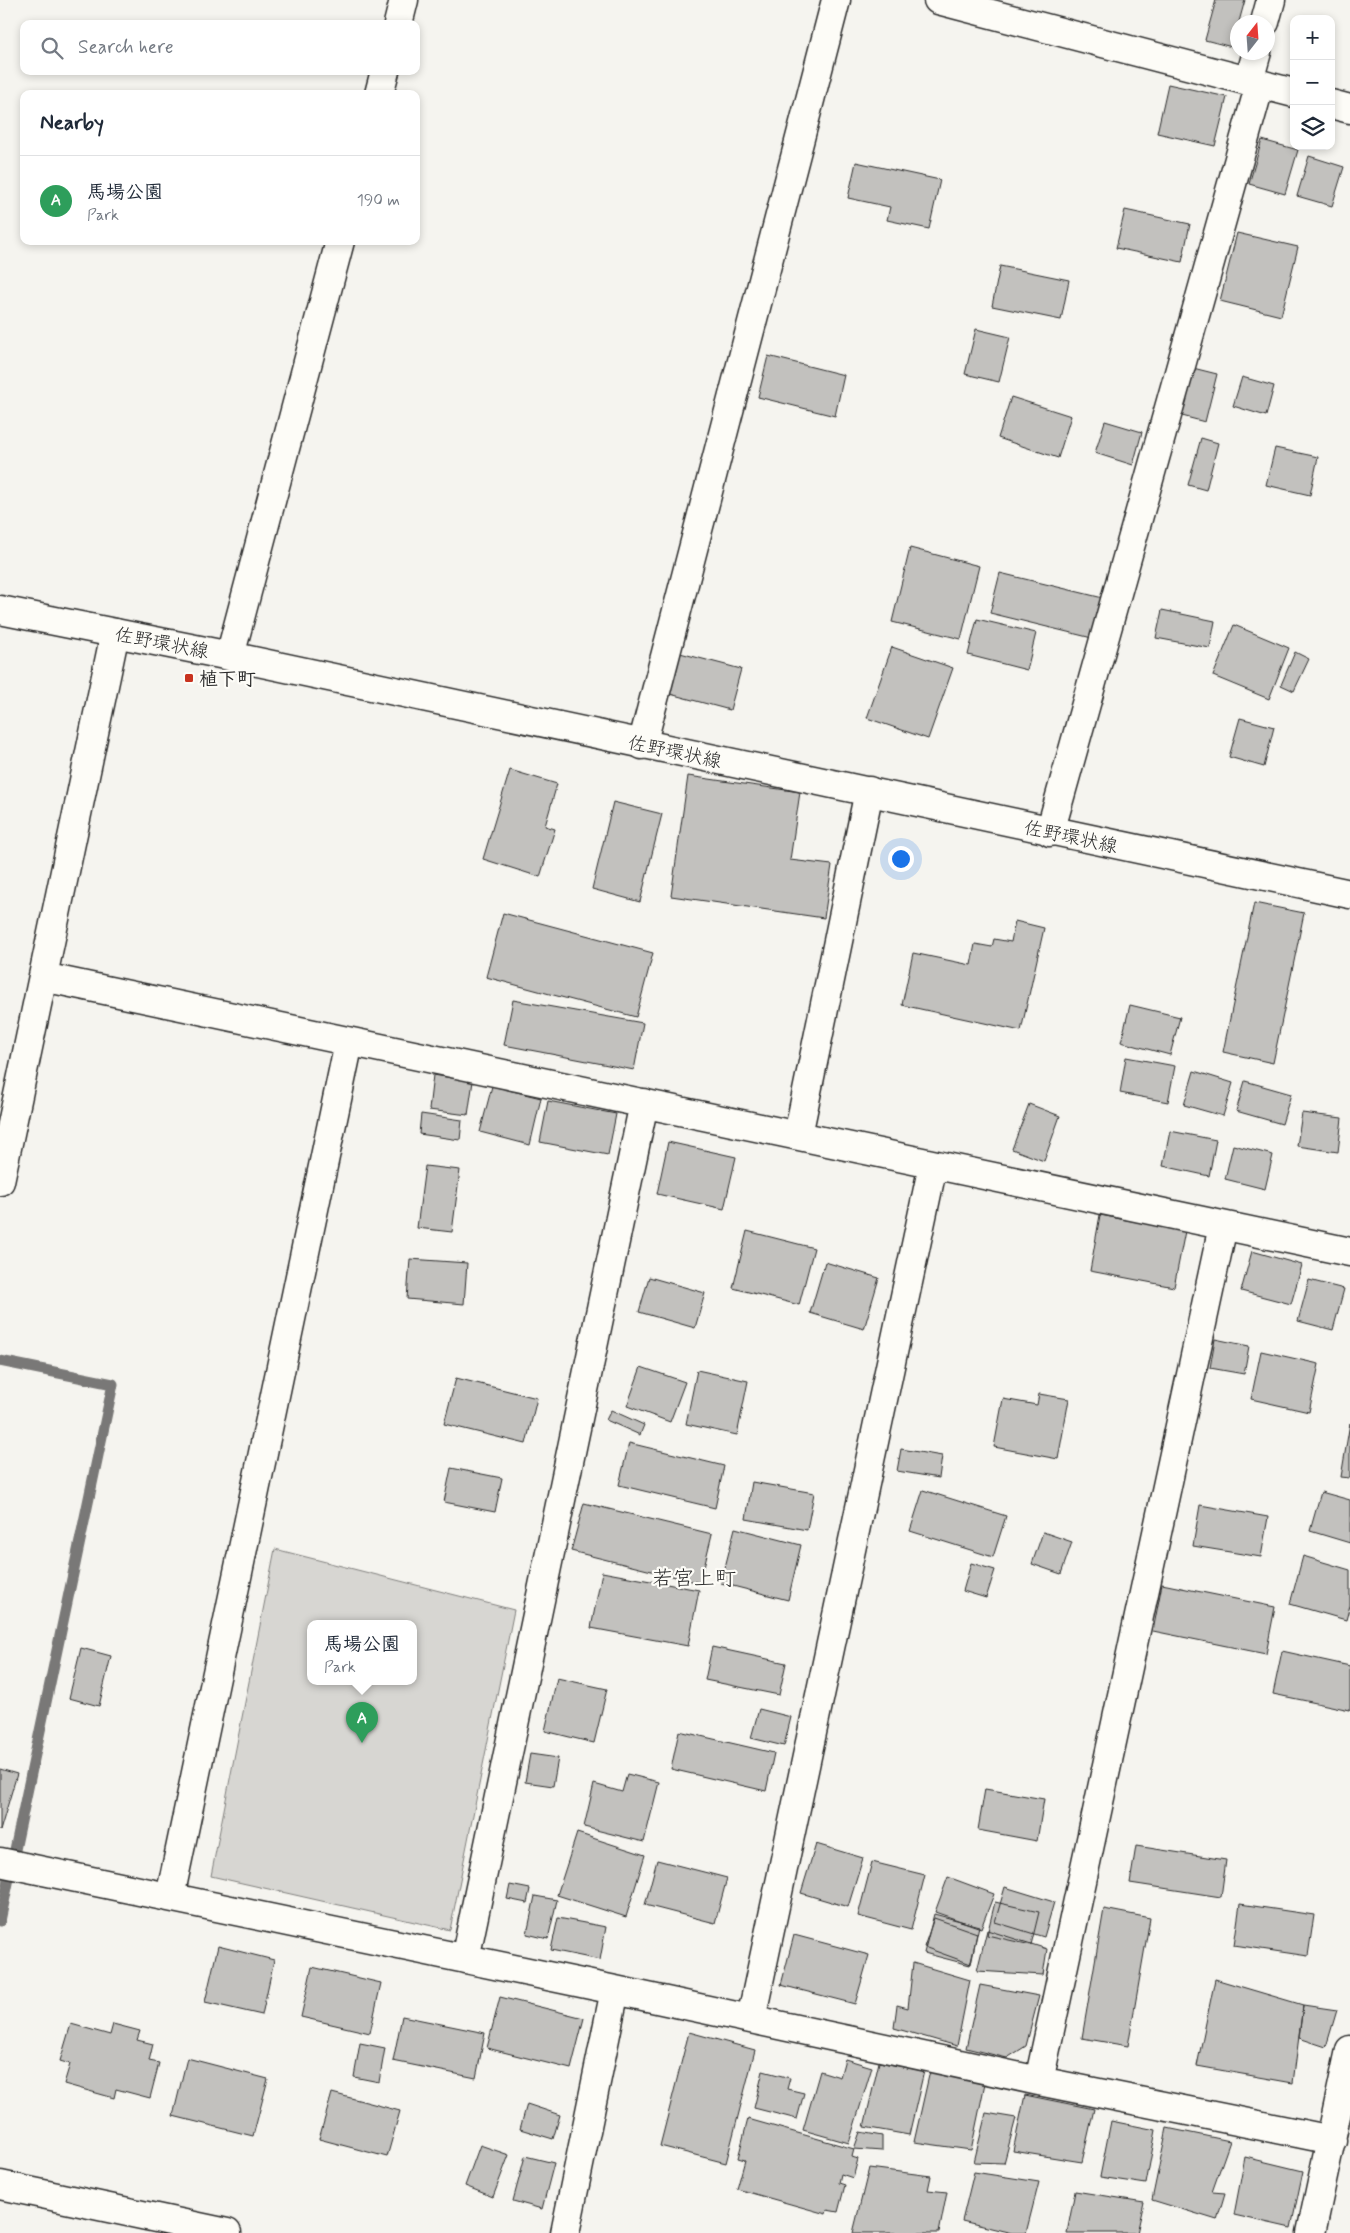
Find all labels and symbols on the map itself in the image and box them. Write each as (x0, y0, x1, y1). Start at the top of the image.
north arrow (1230, 15, 1275, 60)
street label: 佐野環状線 (113, 622, 211, 665)
place label: 植下町 (199, 667, 256, 692)
marker: 植下町 (183, 672, 195, 684)
street label: 佐野環状線 (626, 730, 724, 775)
street label: 佐野環状線 (1022, 815, 1120, 860)
your location (888, 846, 914, 872)
district label: 若宮上町 (652, 1565, 736, 1593)
pin: A (346, 1702, 378, 1743)

